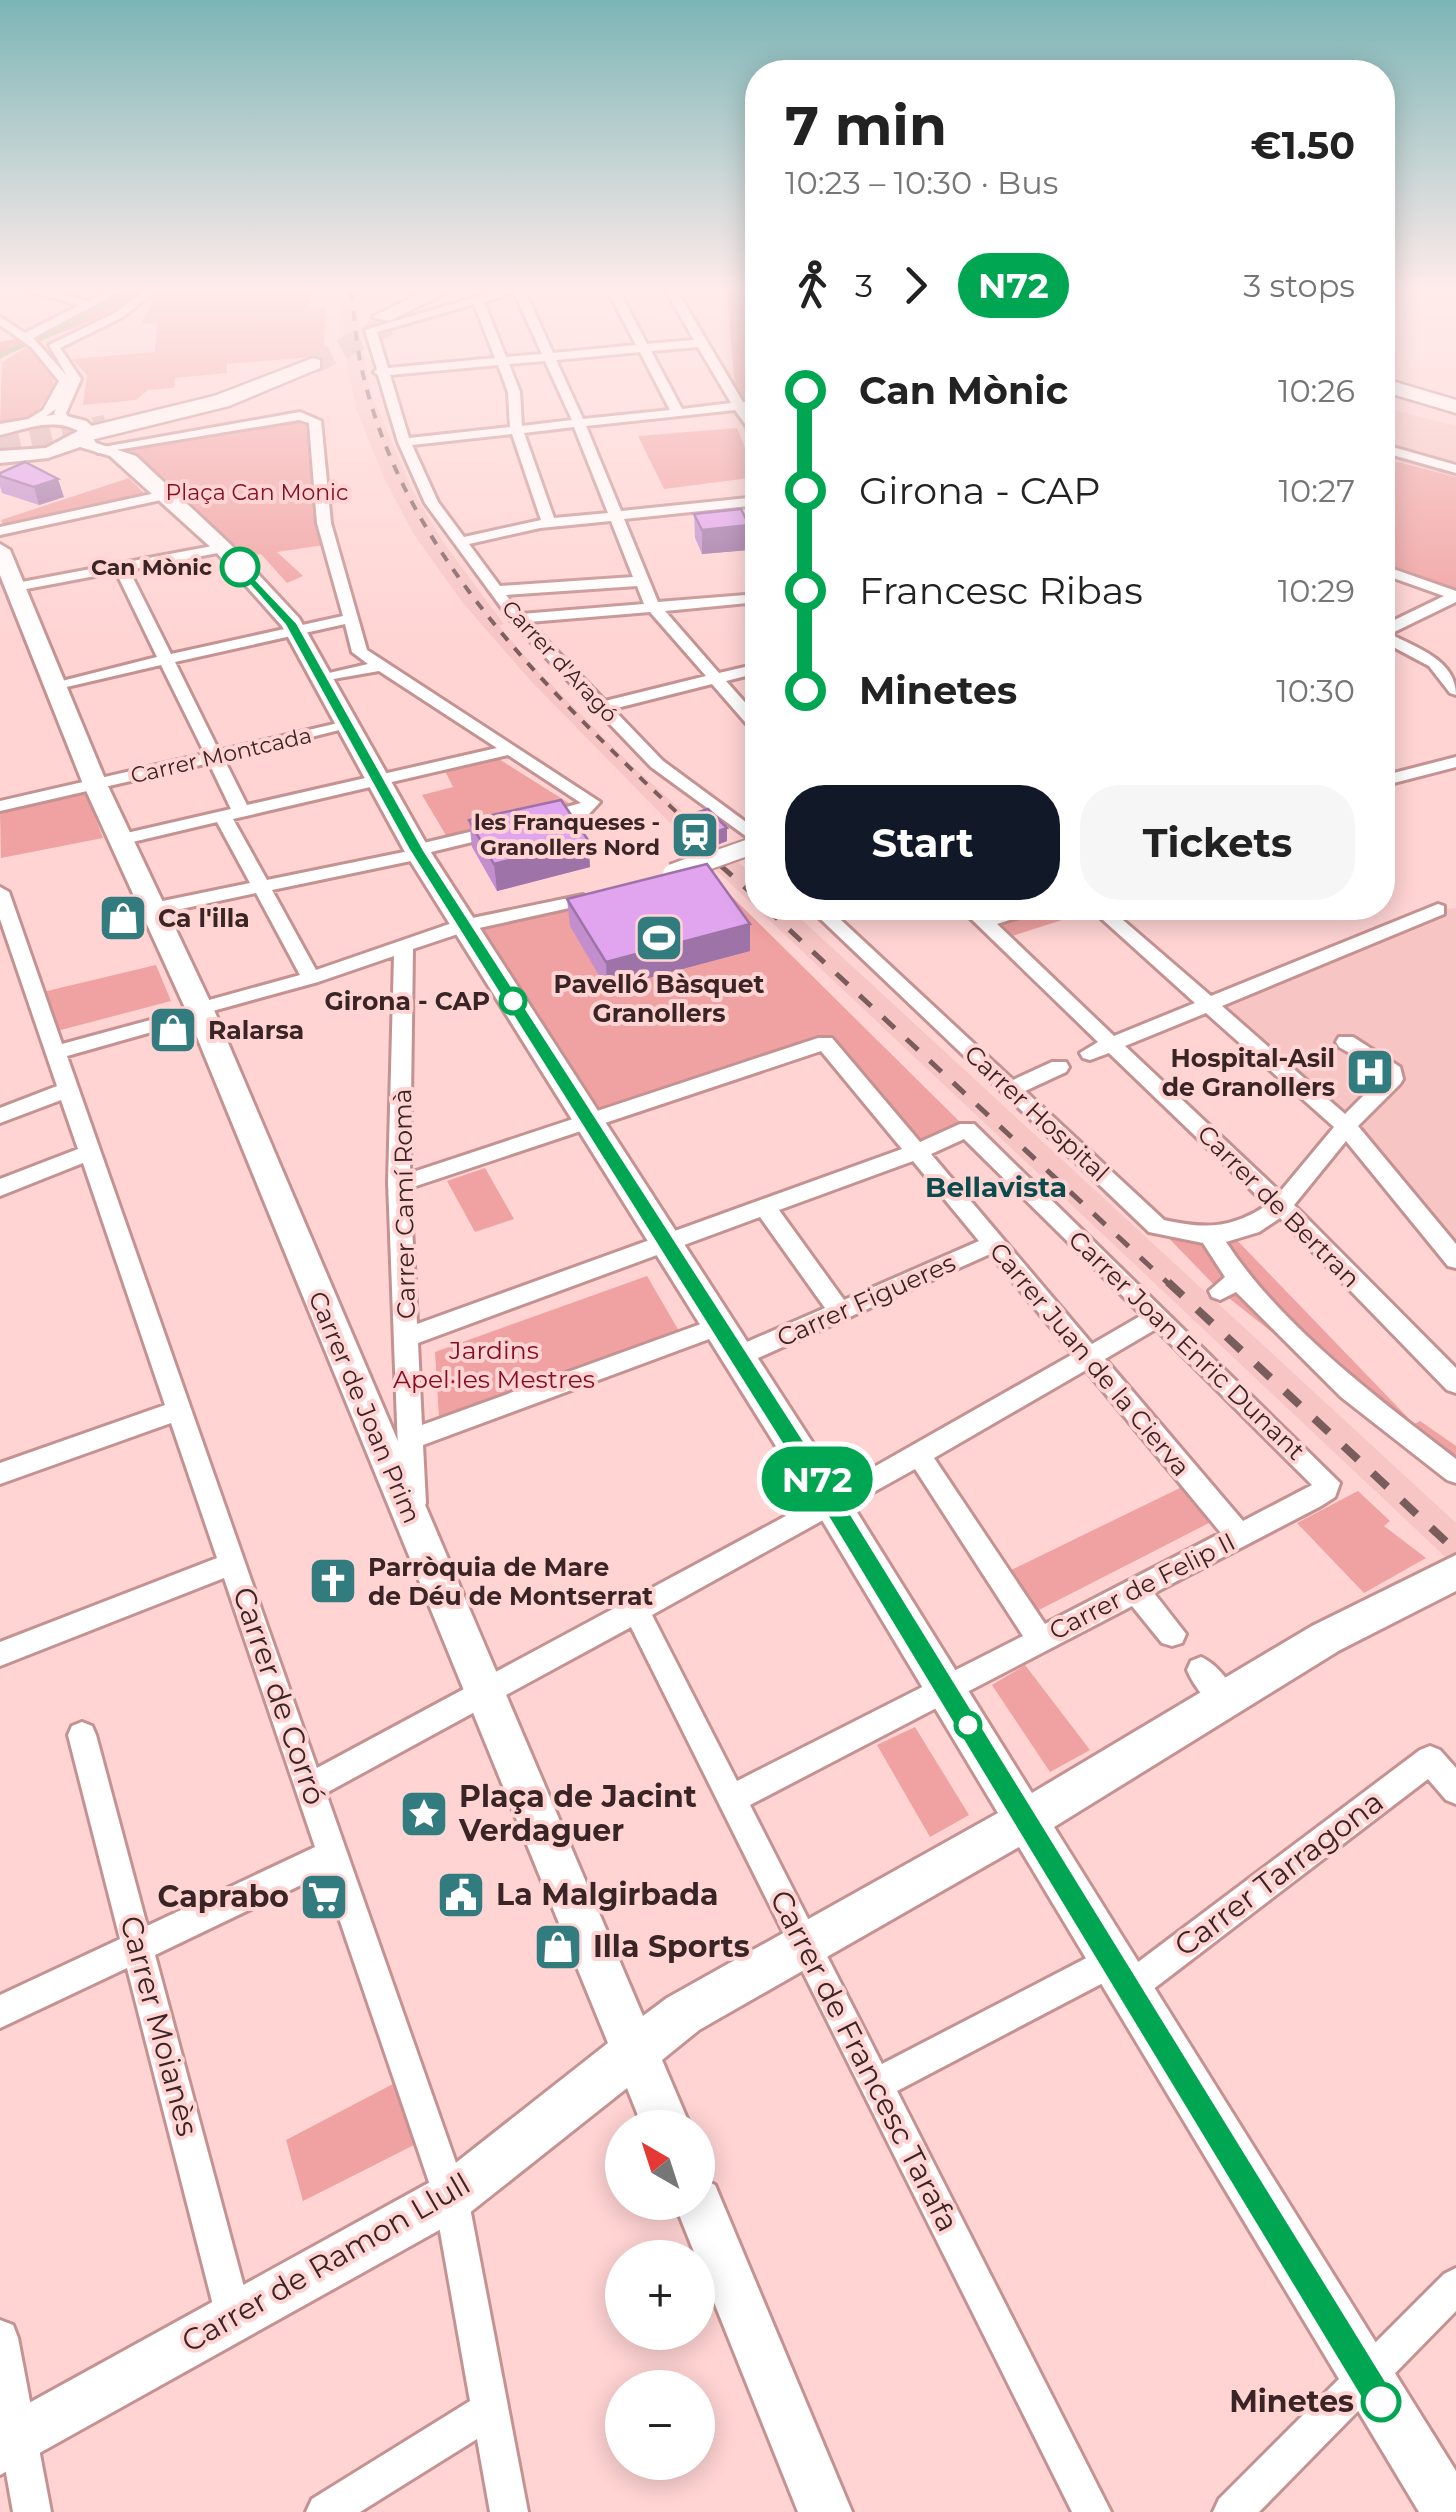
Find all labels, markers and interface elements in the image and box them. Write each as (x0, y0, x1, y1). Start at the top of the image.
text: 7 min (785, 92, 947, 159)
text: €1.50 (1251, 122, 1355, 169)
text: 10:23 – 10:30 · Bus (785, 163, 1058, 202)
icon: walk (785, 258, 840, 313)
icon: forward (888, 258, 943, 313)
text: N72 (978, 264, 1049, 307)
text: 3 (855, 266, 873, 305)
text: 3 stops (1243, 266, 1355, 305)
text: Can Mònic (859, 367, 1068, 414)
text: 10:26 (1278, 371, 1355, 410)
text: Girona - CAP (859, 467, 1101, 514)
text: 10:27 (1279, 471, 1355, 510)
park label: Plaça Can Monic (166, 479, 348, 506)
marker: Can Mònic (221, 548, 259, 586)
place label: Can Mònic (91, 554, 212, 581)
text: Francesc Ribas (859, 567, 1143, 614)
text: 10:29 (1278, 571, 1355, 610)
street label: Carrer d'Aragó (496, 595, 623, 728)
text: Minetes (859, 667, 1017, 714)
text: 10:30 (1276, 671, 1355, 710)
street label: Carrer Montcada (128, 722, 314, 789)
button: Start (785, 785, 1060, 900)
button: Tickets (1080, 785, 1355, 900)
place label: les Franqueses - Granollers Nord (474, 809, 660, 861)
station icon: les Franqueses - Granollers Nord (669, 809, 721, 861)
shop icon: Ca l'illa (97, 892, 149, 944)
place label: Ca l'illa (158, 903, 250, 933)
sports icon: Pavelló Bàsquet Granollers (633, 912, 685, 964)
place label: Pavelló Bàsquet Granollers (554, 969, 765, 1028)
place label: Girona - CAP (325, 986, 490, 1016)
marker: Girona - CAP (500, 988, 526, 1014)
shop icon: Ralarsa (147, 1004, 199, 1056)
place label: Ralarsa (208, 1015, 304, 1045)
street label: Carrer Hospital (959, 1039, 1115, 1187)
place label: Hospital-Asil de Granollers (1162, 1043, 1335, 1102)
hospital icon: Hospital-Asil de Granollers (1344, 1046, 1396, 1098)
street label: Carrer Camí Romà (387, 1088, 421, 1320)
street label: Carrer de Bertran (1192, 1119, 1366, 1293)
district label: Bellavista (925, 1170, 1067, 1204)
street label: Carrer Joan Enric Dunant (1063, 1224, 1311, 1466)
street label: Carrer Juan de la Cierva (984, 1236, 1196, 1482)
street label: Carrer Figueres (772, 1247, 960, 1353)
street label: Carrer de Joan Prim (303, 1287, 427, 1527)
park label: Jardins Apel·les Mestres (393, 1335, 595, 1394)
line badge: N72 (760, 1446, 874, 1512)
text: N72 (782, 1458, 852, 1501)
street label: Carrer de Felip II (1044, 1526, 1240, 1646)
place label: Parròquia de Mare de Déu de Montserrat (368, 1552, 653, 1611)
church icon: Parròquia de Mare de Déu de Montserrat (307, 1555, 359, 1607)
street label: Carrer de Corró (225, 1582, 334, 1810)
unlabelled marker (955, 1712, 981, 1738)
place label: Plaça de Jacint Verdaguer (458, 1778, 697, 1849)
street label: Carrer Tarragona (1167, 1783, 1390, 1964)
place icon: Plaça de Jacint Verdaguer (398, 1788, 450, 1840)
public building icon: La Malgirbada (435, 1869, 487, 1921)
supermarket icon: Caprabo (298, 1871, 350, 1923)
place label: La Malgirbada (496, 1876, 719, 1913)
place label: Caprabo (158, 1878, 289, 1915)
street label: Carrer de Francesc Tarafa (762, 1884, 967, 2238)
street label: Carrer Moianès (112, 1912, 207, 2140)
shop icon: Illa Sports (532, 1921, 584, 1973)
place label: Illa Sports (593, 1928, 750, 1965)
north arrow (605, 2110, 715, 2220)
map controls (605, 2110, 715, 2480)
street label: Carrer de Ramon Llull (175, 2165, 476, 2360)
button: + (605, 2240, 715, 2350)
button: − (605, 2370, 715, 2480)
place label: Minetes (1229, 2383, 1354, 2420)
marker: Minetes (1362, 2383, 1400, 2421)

